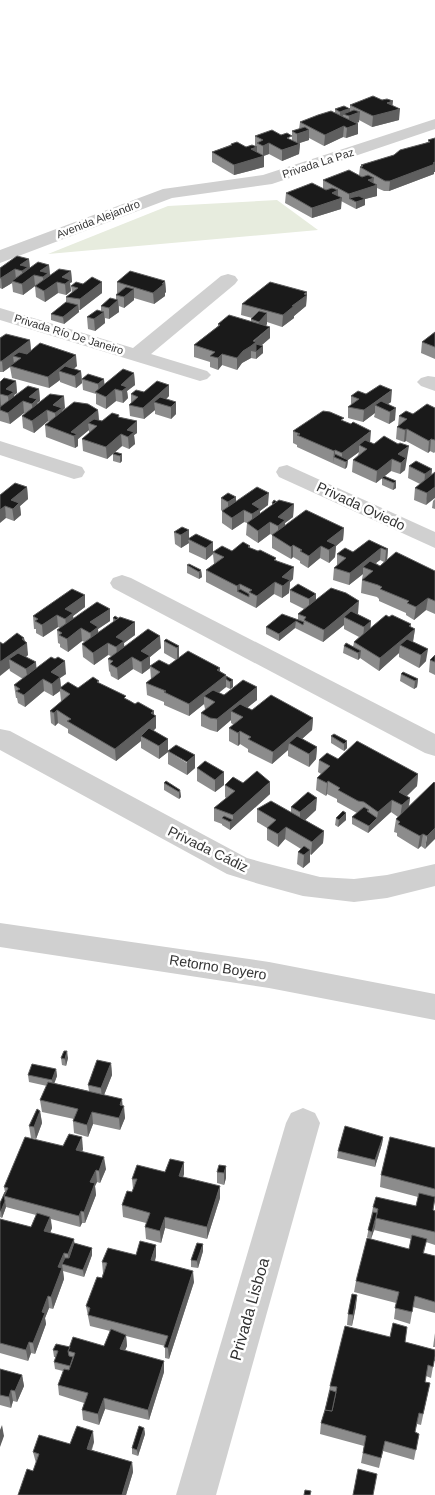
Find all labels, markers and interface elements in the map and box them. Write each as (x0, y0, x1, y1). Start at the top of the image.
street label: Privada La Paz (281, 146, 355, 180)
street label: Avenida Alejandro (55, 198, 141, 240)
street label: Privada Río De Janeiro (13, 312, 125, 356)
street label: Privada Oviedo (314, 479, 408, 534)
street label: Privada Cádiz (165, 823, 251, 875)
street label: Retorno Boyero (168, 951, 268, 983)
street label: Privada Lisboa (227, 1256, 272, 1362)

